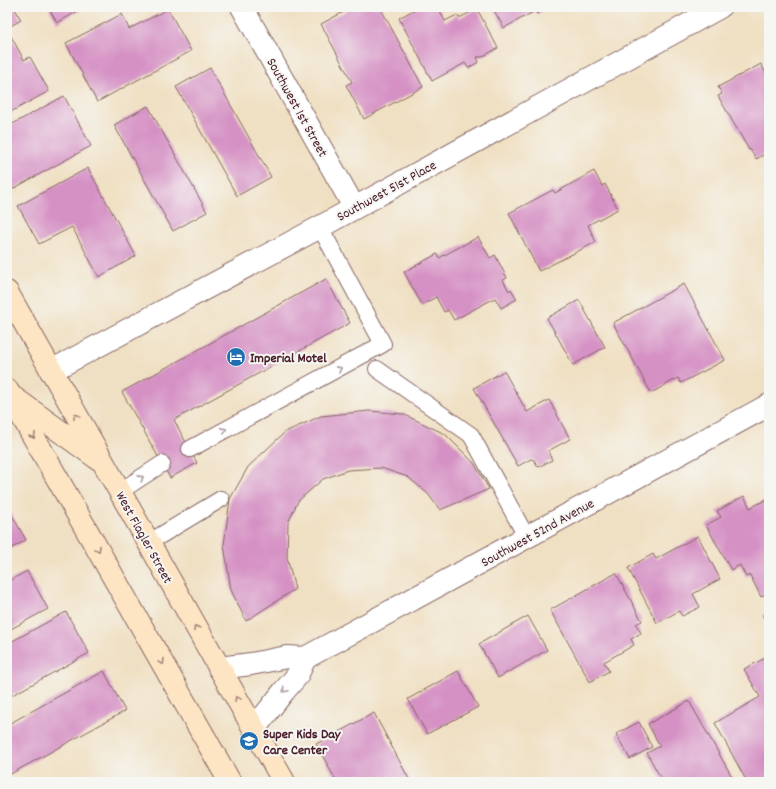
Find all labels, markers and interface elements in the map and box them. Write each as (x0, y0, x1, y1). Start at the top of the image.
street label: Southwest 1st Street (261, 55, 332, 161)
street label: Southwest 51st Place (333, 156, 441, 227)
hotel icon: Imperial Motel (225, 346, 247, 368)
place label: Imperial Motel (250, 349, 327, 369)
one-way arrow (334, 366, 342, 373)
one-way arrow (74, 413, 81, 420)
one-way arrow (220, 428, 227, 435)
one-way arrow (29, 432, 36, 439)
one-way arrow (136, 476, 143, 483)
street label: West Flagler Street (110, 488, 177, 588)
street label: Southwest 52nd Avenue (478, 494, 598, 573)
one-way arrow (93, 545, 100, 552)
one-way arrow (194, 625, 201, 632)
one-way arrow (157, 658, 165, 665)
one-way arrow (282, 685, 289, 693)
one-way arrow (234, 696, 241, 704)
place label: Super Kids Day Care Center (263, 725, 342, 761)
school or university icon: Super Kids Day Care Center (238, 730, 260, 752)

